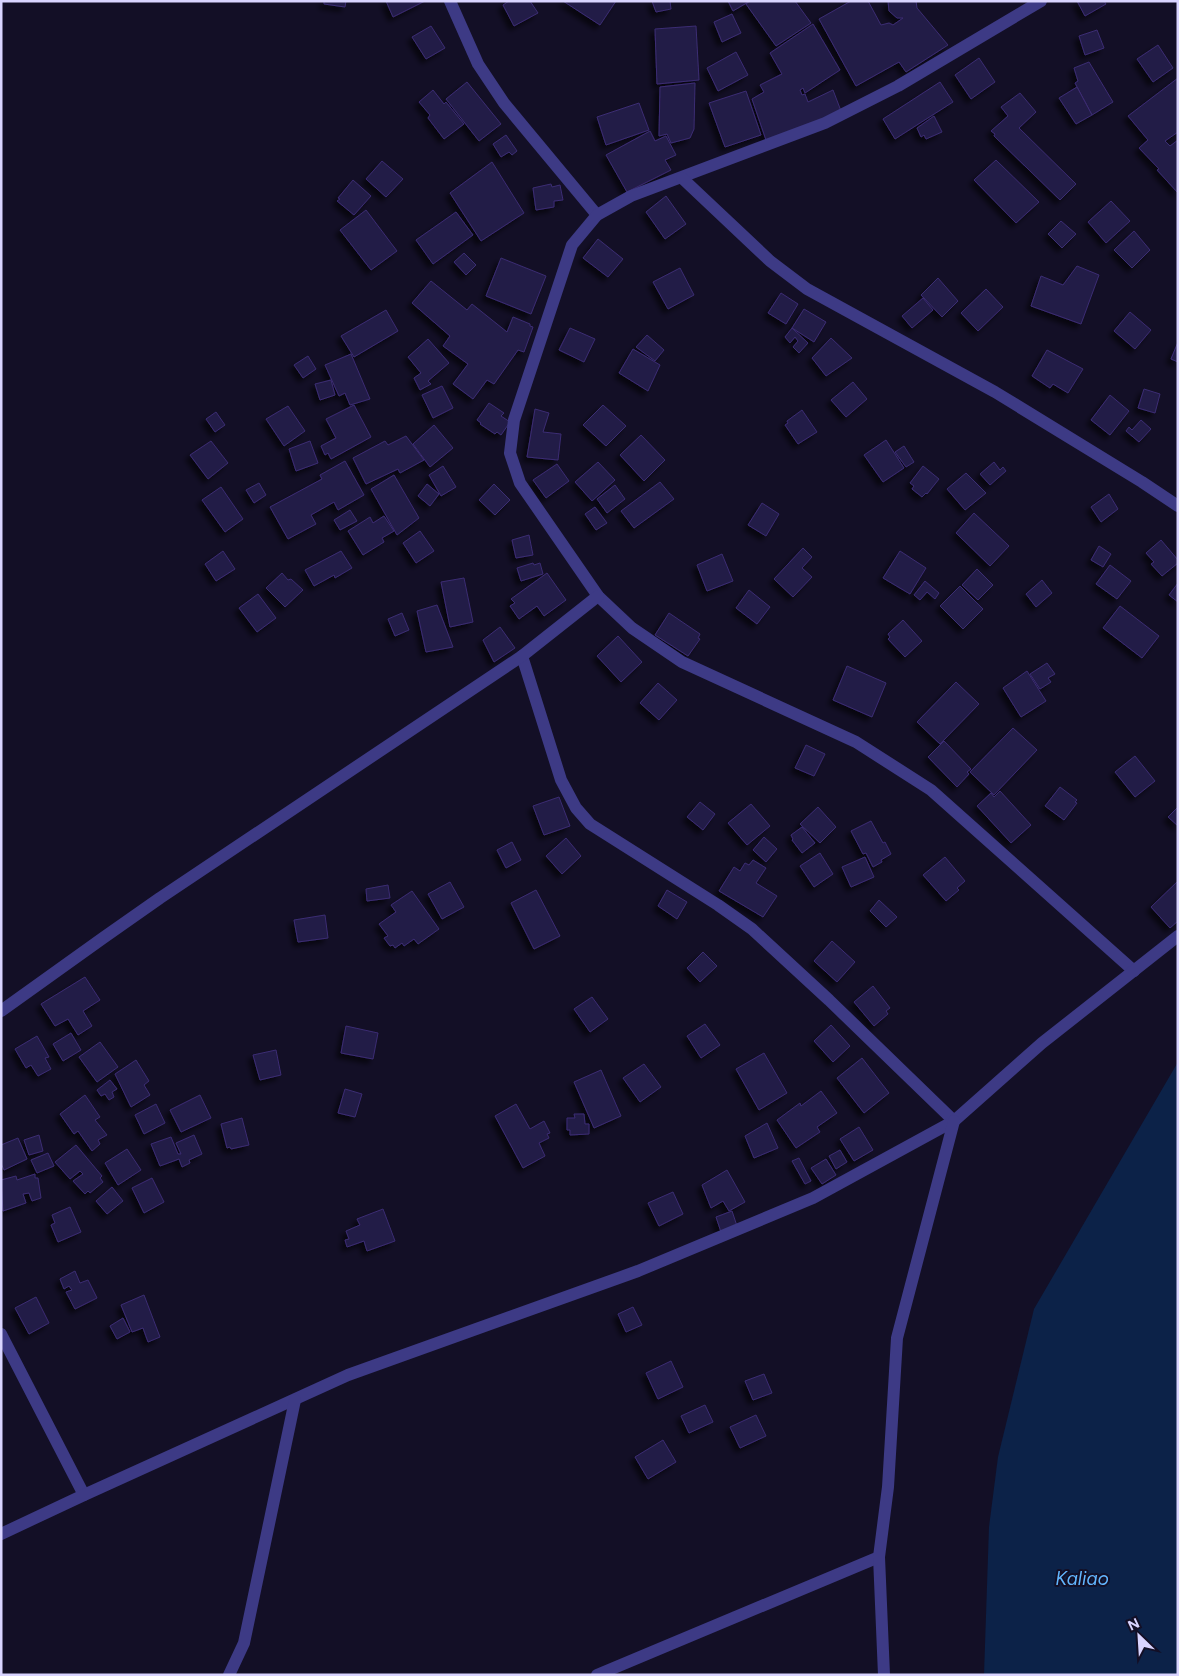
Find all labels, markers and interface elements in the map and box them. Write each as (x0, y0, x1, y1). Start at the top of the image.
water label: Kaliao (1055, 1567, 1109, 1590)
north arrow (1114, 1611, 1164, 1661)
text: N (1125, 1615, 1142, 1635)

